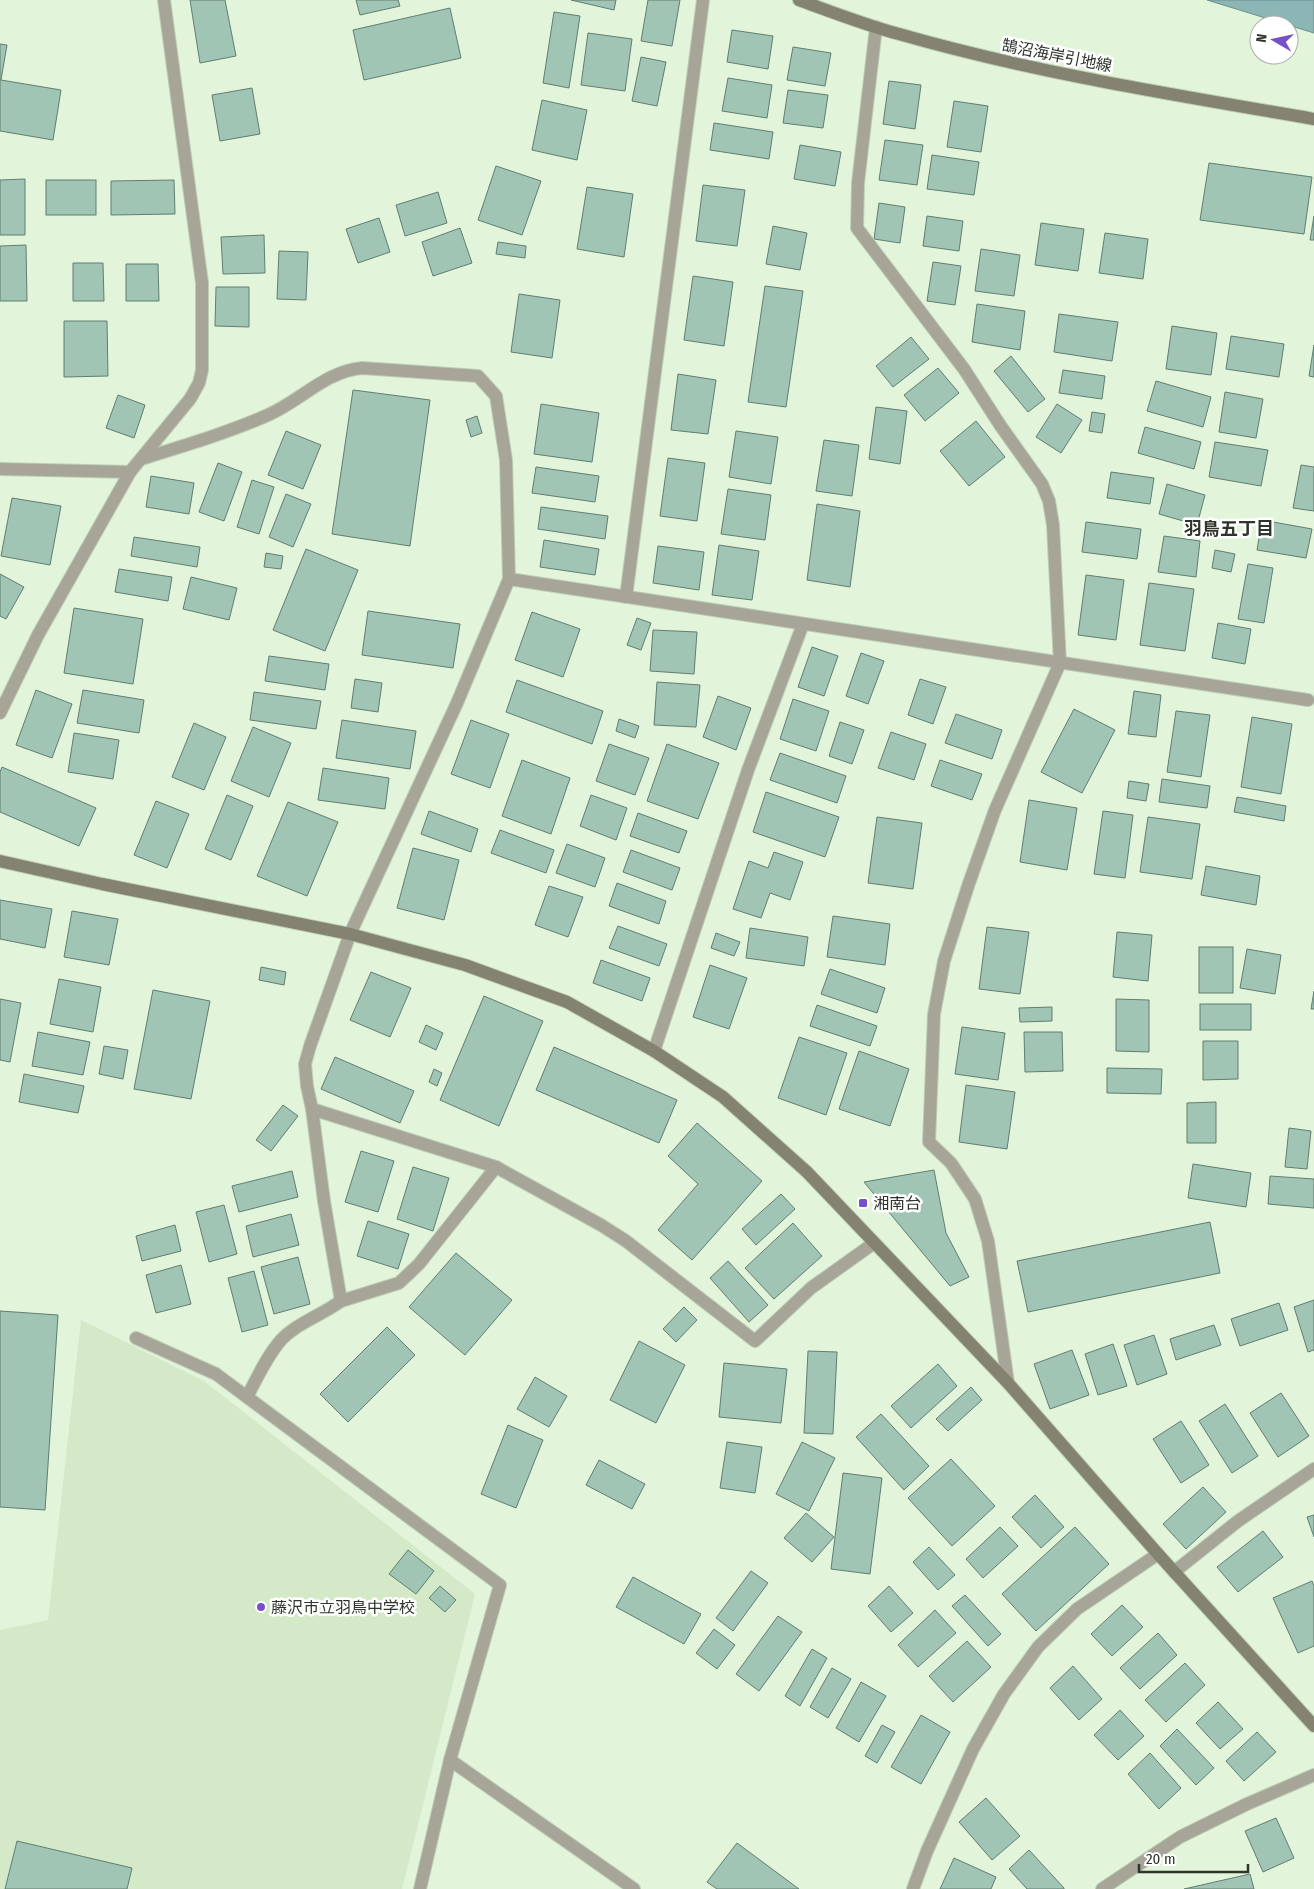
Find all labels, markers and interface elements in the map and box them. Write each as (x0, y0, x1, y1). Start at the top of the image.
north arrow (1249, 15, 1299, 65)
text: N (1253, 33, 1271, 44)
street label: 鵠沼海岸引地線 (1000, 35, 1114, 76)
district label: 羽鳥五丁目 (1184, 518, 1274, 540)
place label: 湘南台 (873, 1194, 921, 1213)
marker: 湘南台 (857, 1197, 869, 1209)
place label: 藤沢市立羽鳥中学校 (271, 1598, 415, 1617)
marker: 藤沢市立羽鳥中学校 (255, 1601, 267, 1613)
scale bar (1139, 1842, 1248, 1874)
text: 20 m (1146, 1850, 1176, 1868)

